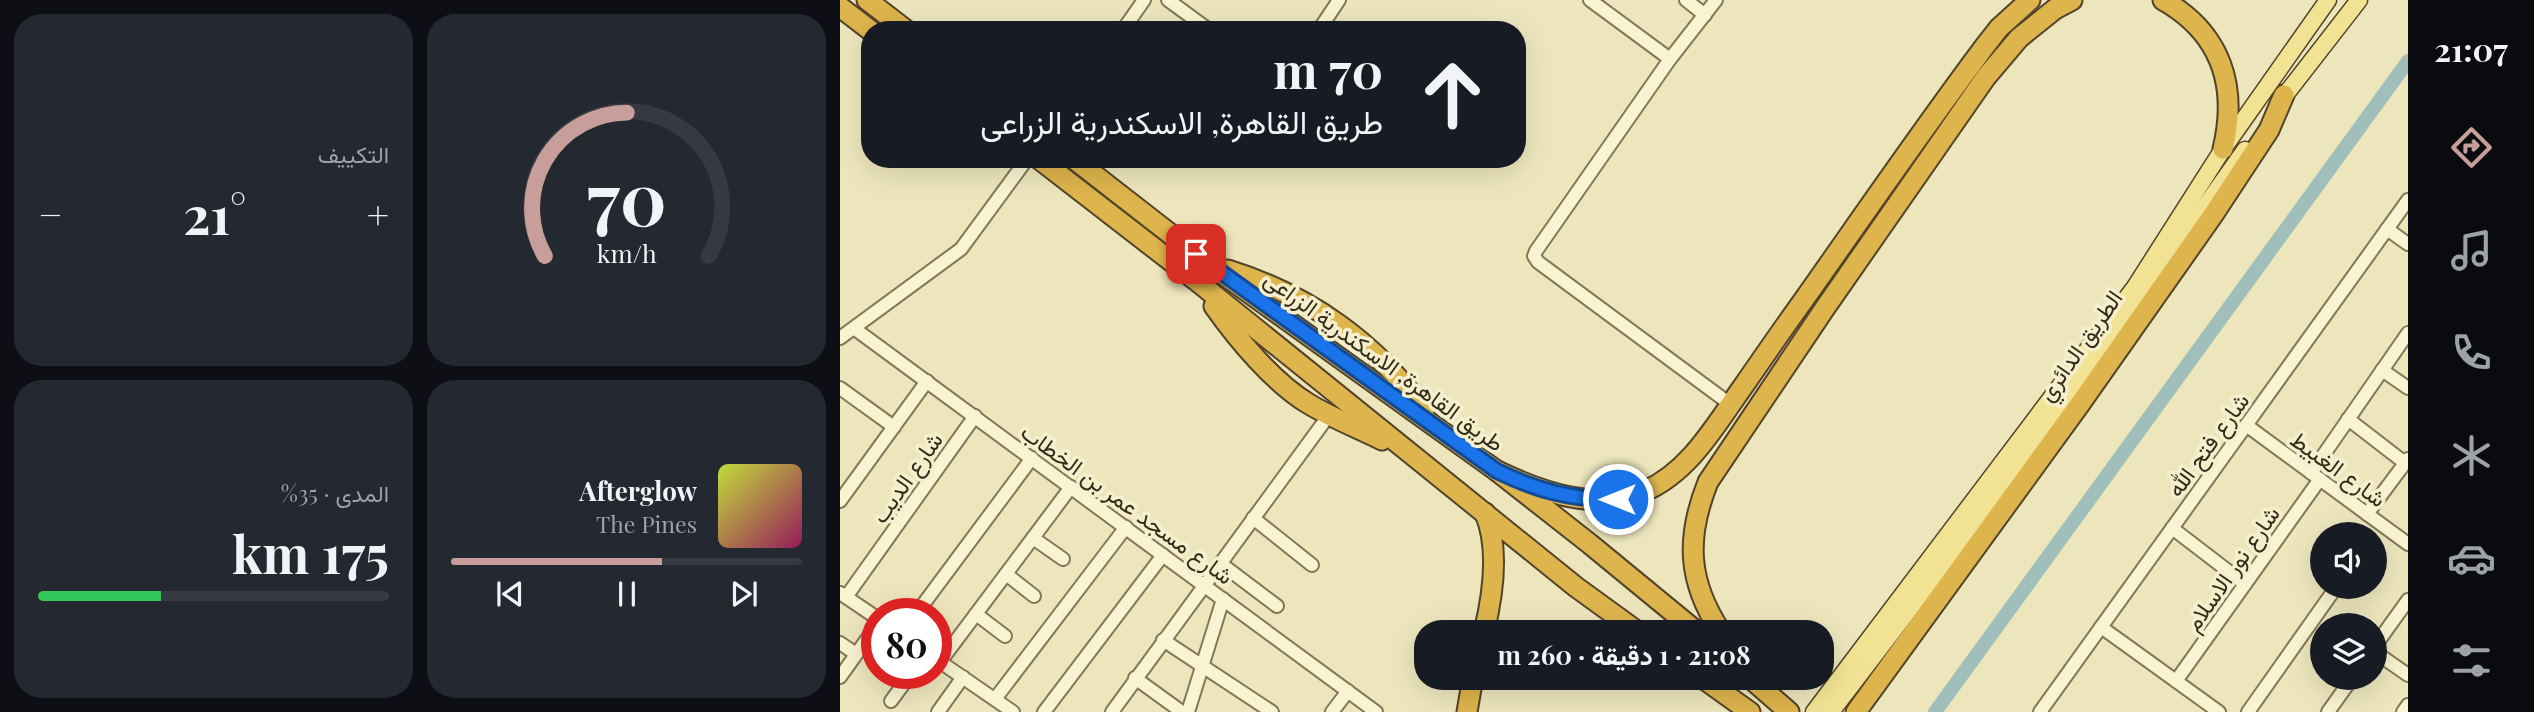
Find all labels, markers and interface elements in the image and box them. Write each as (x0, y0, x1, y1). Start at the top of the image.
text: 21:07 (2434, 27, 2508, 70)
text: 70 m (1273, 36, 1383, 101)
icon: ahead (1407, 49, 1498, 140)
text: طريق القاهرة, الاسكندرية الزراعى (980, 99, 1383, 142)
icon: directions (2447, 123, 2496, 172)
text: التكييف (318, 138, 389, 169)
text: 70 (586, 147, 667, 244)
text: 21° (183, 179, 246, 248)
text: − (38, 188, 63, 239)
text: + (367, 188, 389, 239)
pin (1166, 224, 1226, 284)
icon: music (2447, 226, 2496, 275)
icon: arrive (1177, 235, 1215, 273)
text: km/h (597, 236, 657, 269)
street label: طريق القاهرة, الاسكندرية الزراعى (1258, 262, 1511, 458)
street label: الطريق الدائري (2029, 283, 2133, 409)
icon: phone (2447, 328, 2496, 377)
street label: شارع فتح الله (2159, 386, 2257, 503)
street label: شارع مسجد عمر بن الخطاب (1014, 415, 1240, 592)
street label: شارع الغبيط (2284, 423, 2393, 515)
street label: شارع الديب (863, 425, 950, 530)
icon: climate (2447, 431, 2496, 480)
position arrow (1581, 462, 1655, 536)
text: Afterglow (579, 473, 697, 508)
text: المدى · 35% (281, 477, 389, 508)
street label: شارع نور الاسلام (2176, 499, 2287, 638)
text: The Pines (596, 508, 697, 539)
text: 175 km (232, 518, 389, 587)
map controls (2310, 522, 2387, 690)
button: sound (2310, 522, 2387, 599)
icon: car (2447, 534, 2496, 583)
icon: previous (491, 575, 529, 613)
icon: pause (608, 575, 646, 613)
icon: next (725, 575, 763, 613)
speed limit sign: 80 (861, 598, 952, 689)
button: layers (2310, 613, 2387, 690)
icon: filters (2447, 636, 2496, 685)
text: 21:08 · 1 دقيقة · 260 m (1497, 637, 1751, 672)

